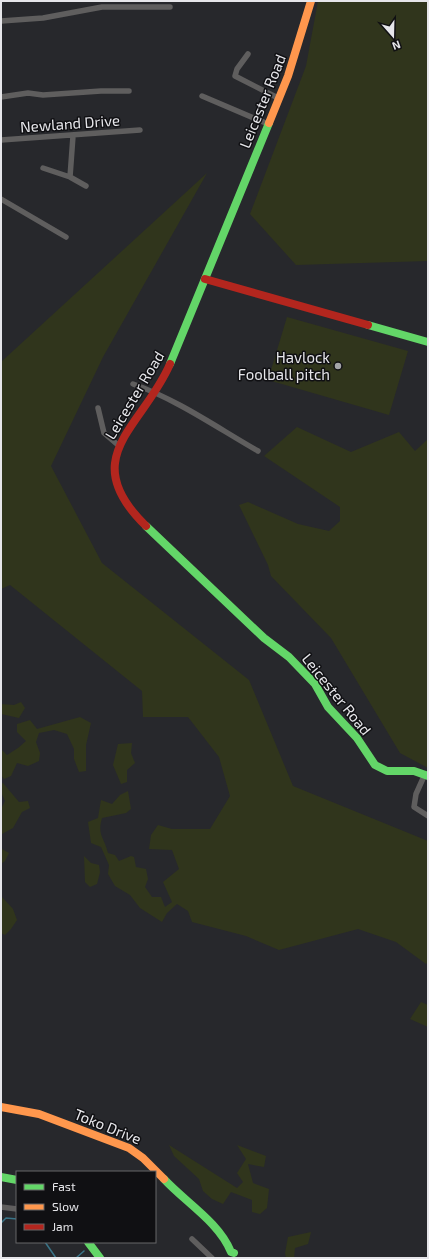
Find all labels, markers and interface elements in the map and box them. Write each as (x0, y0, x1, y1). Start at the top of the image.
north arrow (373, 16, 413, 56)
text: N (391, 38, 403, 53)
street label: Leicester Road (235, 51, 289, 151)
street label: Newland Drive (20, 111, 120, 135)
street label: Leicester Road (101, 348, 167, 442)
place label: Havlock Foolball pitch (238, 348, 330, 383)
marker: Havlock Foolball pitch (333, 361, 343, 371)
street label: Leicester Road (299, 650, 375, 738)
street label: Toko Drive (72, 1104, 144, 1148)
legend (16, 1171, 156, 1243)
text: Fast (52, 1179, 76, 1193)
text: Slow (52, 1199, 79, 1213)
text: Jam (52, 1219, 73, 1233)

